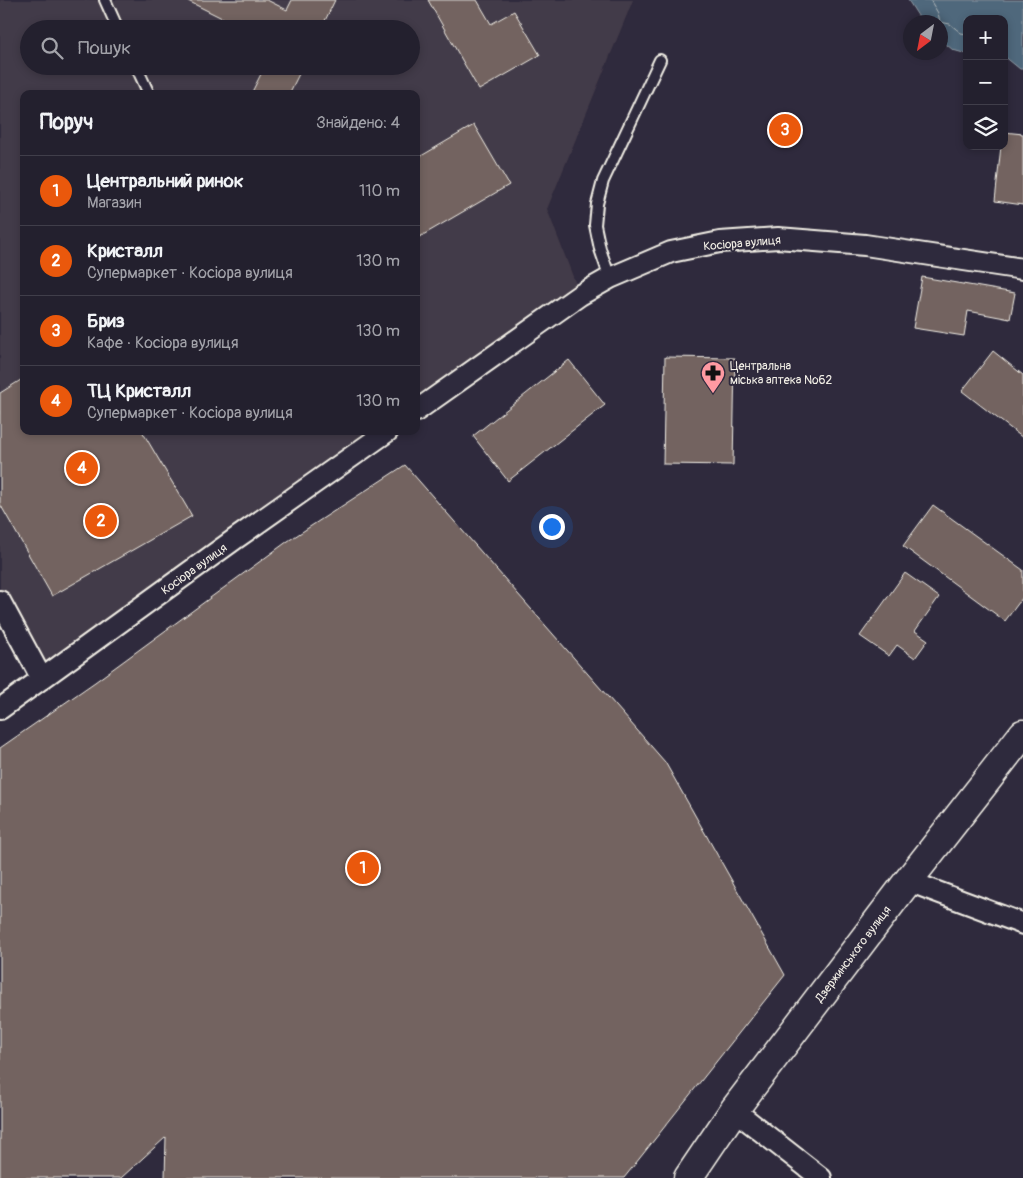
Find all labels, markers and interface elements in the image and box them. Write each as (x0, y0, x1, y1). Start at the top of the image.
north arrow (903, 15, 948, 60)
map controls (963, 15, 1008, 150)
button: + (963, 15, 1008, 60)
search box (20, 20, 420, 75)
icon: search (38, 34, 66, 62)
text: Пошук (78, 36, 131, 60)
button: − (963, 60, 1008, 105)
button: layers (963, 105, 1008, 150)
text: Поруч (40, 109, 93, 136)
pin: 3 (769, 111, 801, 149)
text: Знайдено: 4 (316, 113, 400, 133)
text: Центральний ринок (87, 169, 244, 193)
text: 1 (53, 181, 59, 201)
text: 110 m (359, 181, 400, 201)
text: Магазин (87, 193, 142, 213)
street label: Косіора вулиця (703, 233, 782, 254)
text: Кристалл (87, 239, 163, 263)
text: 2 (52, 251, 60, 271)
text: 130 m (356, 251, 400, 271)
text: Супермаркет · Косіора вулиця (87, 263, 293, 283)
text: Бриз (87, 309, 125, 333)
text: 3 (52, 321, 60, 341)
text: 130 m (356, 321, 400, 341)
text: Кафе · Косіора вулиця (87, 333, 239, 353)
place label: Центральна міська аптека №62 (730, 359, 833, 388)
pharmacy icon: Центральна міська аптека №62 (700, 360, 726, 394)
text: ТЦ Кристалл (87, 379, 191, 403)
text: 4 (51, 391, 61, 411)
text: 130 m (356, 391, 400, 411)
text: Супермаркет · Косіора вулиця (87, 403, 293, 423)
pin: 4 (66, 449, 98, 487)
pin: 2 (85, 502, 117, 540)
your location (539, 514, 565, 540)
street label: Косіора вулиця (158, 540, 230, 598)
pin: 1 (347, 849, 379, 887)
street label: Дзержинського вулиця (812, 903, 895, 1006)

